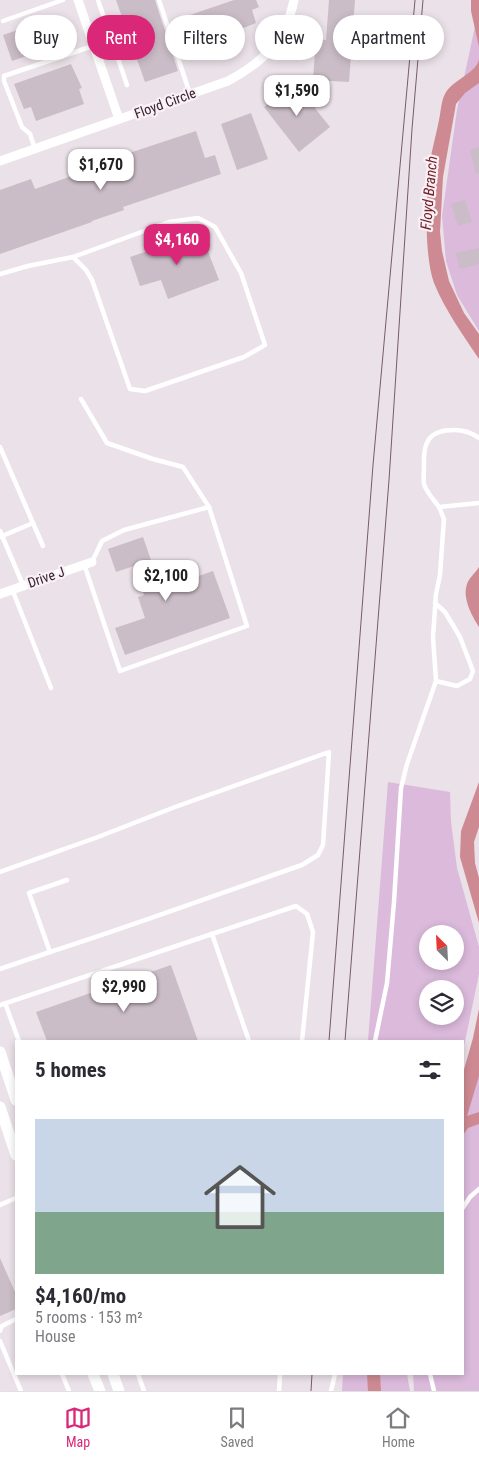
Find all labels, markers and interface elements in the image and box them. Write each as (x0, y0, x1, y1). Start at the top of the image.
chip: Buy (15, 15, 77, 60)
chip: Rent (87, 15, 155, 60)
chip: Filters (165, 15, 245, 60)
chip: New (255, 15, 323, 60)
chip: Apartment (333, 15, 444, 60)
pin: $1,590 (256, 74, 338, 117)
text: $1,590 (275, 81, 319, 100)
street label: Floyd Circle (132, 84, 198, 122)
pin: $1,670 (60, 148, 142, 191)
text: $1,670 (79, 155, 123, 174)
water label: Floyd Branch (417, 155, 441, 231)
pin: $4,160 (136, 224, 218, 266)
text: $4,160 (155, 230, 199, 249)
pin: $2,100 (125, 560, 207, 602)
street label: Drive J (25, 563, 67, 591)
text: $2,100 (144, 566, 188, 585)
north arrow (419, 925, 464, 970)
map controls (419, 925, 464, 1025)
pin: $2,990 (83, 970, 165, 1013)
text: $2,990 (102, 977, 146, 996)
button: layers (419, 980, 464, 1025)
icon: filters (416, 1056, 444, 1084)
text: 5 homes (35, 1058, 106, 1082)
icon: home (195, 1152, 285, 1242)
text: $4,160/mo (35, 1284, 126, 1308)
text: 5 rooms · 153 m² (35, 1308, 143, 1327)
text: House (35, 1327, 75, 1346)
tab: Map (64, 1404, 92, 1450)
tab: Saved (220, 1404, 254, 1450)
tab: Home (382, 1404, 415, 1450)

